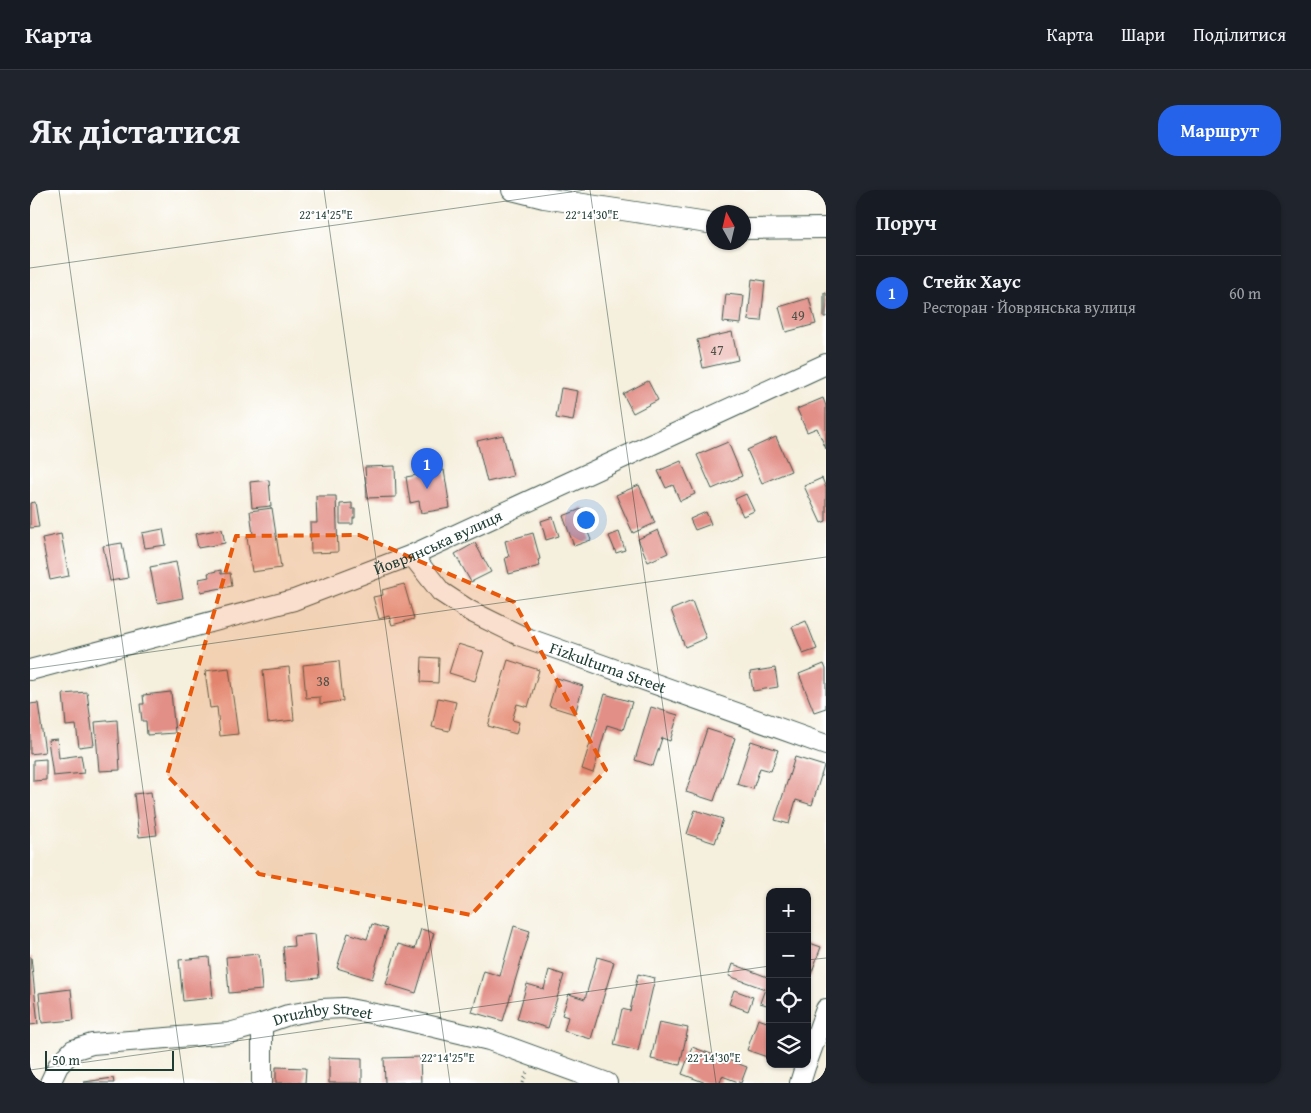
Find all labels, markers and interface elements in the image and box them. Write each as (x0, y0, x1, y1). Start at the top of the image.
text: Карта (25, 17, 92, 52)
text: Карта (1047, 21, 1093, 48)
text: Шари (1121, 21, 1165, 48)
text: Поділитися (1193, 21, 1286, 48)
text: Як дістатися (30, 105, 240, 156)
button: Маршрут (1158, 105, 1281, 156)
north arrow (706, 205, 751, 250)
text: 22°14'25"E (299, 206, 353, 223)
text: 22°14'30"E (565, 206, 619, 223)
text: Поруч (876, 207, 937, 238)
text: Стейк Хаус (923, 267, 1021, 295)
text: 1 (888, 281, 896, 305)
text: 60 m (1229, 281, 1261, 305)
text: Ресторан · Йоврянська вулиця (923, 295, 1136, 319)
house number: 49 (791, 305, 805, 325)
house number: 47 (710, 340, 724, 360)
pin: 1 (411, 448, 443, 489)
street label: Йоврянська вулиця (370, 503, 506, 581)
your location (573, 507, 599, 533)
street label: Fizkulturna Street (547, 635, 670, 699)
house number: 38 (316, 671, 330, 691)
map controls (766, 888, 811, 1068)
button: + (766, 888, 811, 933)
button: − (766, 933, 811, 978)
button: locate (766, 978, 811, 1023)
street label: Druzhby Street (269, 996, 375, 1031)
button: layers (766, 1023, 811, 1068)
scale bar (45, 1048, 174, 1071)
text: 22°14'25"E (421, 1049, 475, 1066)
text: 22°14'30"E (687, 1049, 741, 1066)
text: 50 m (52, 1050, 80, 1070)

